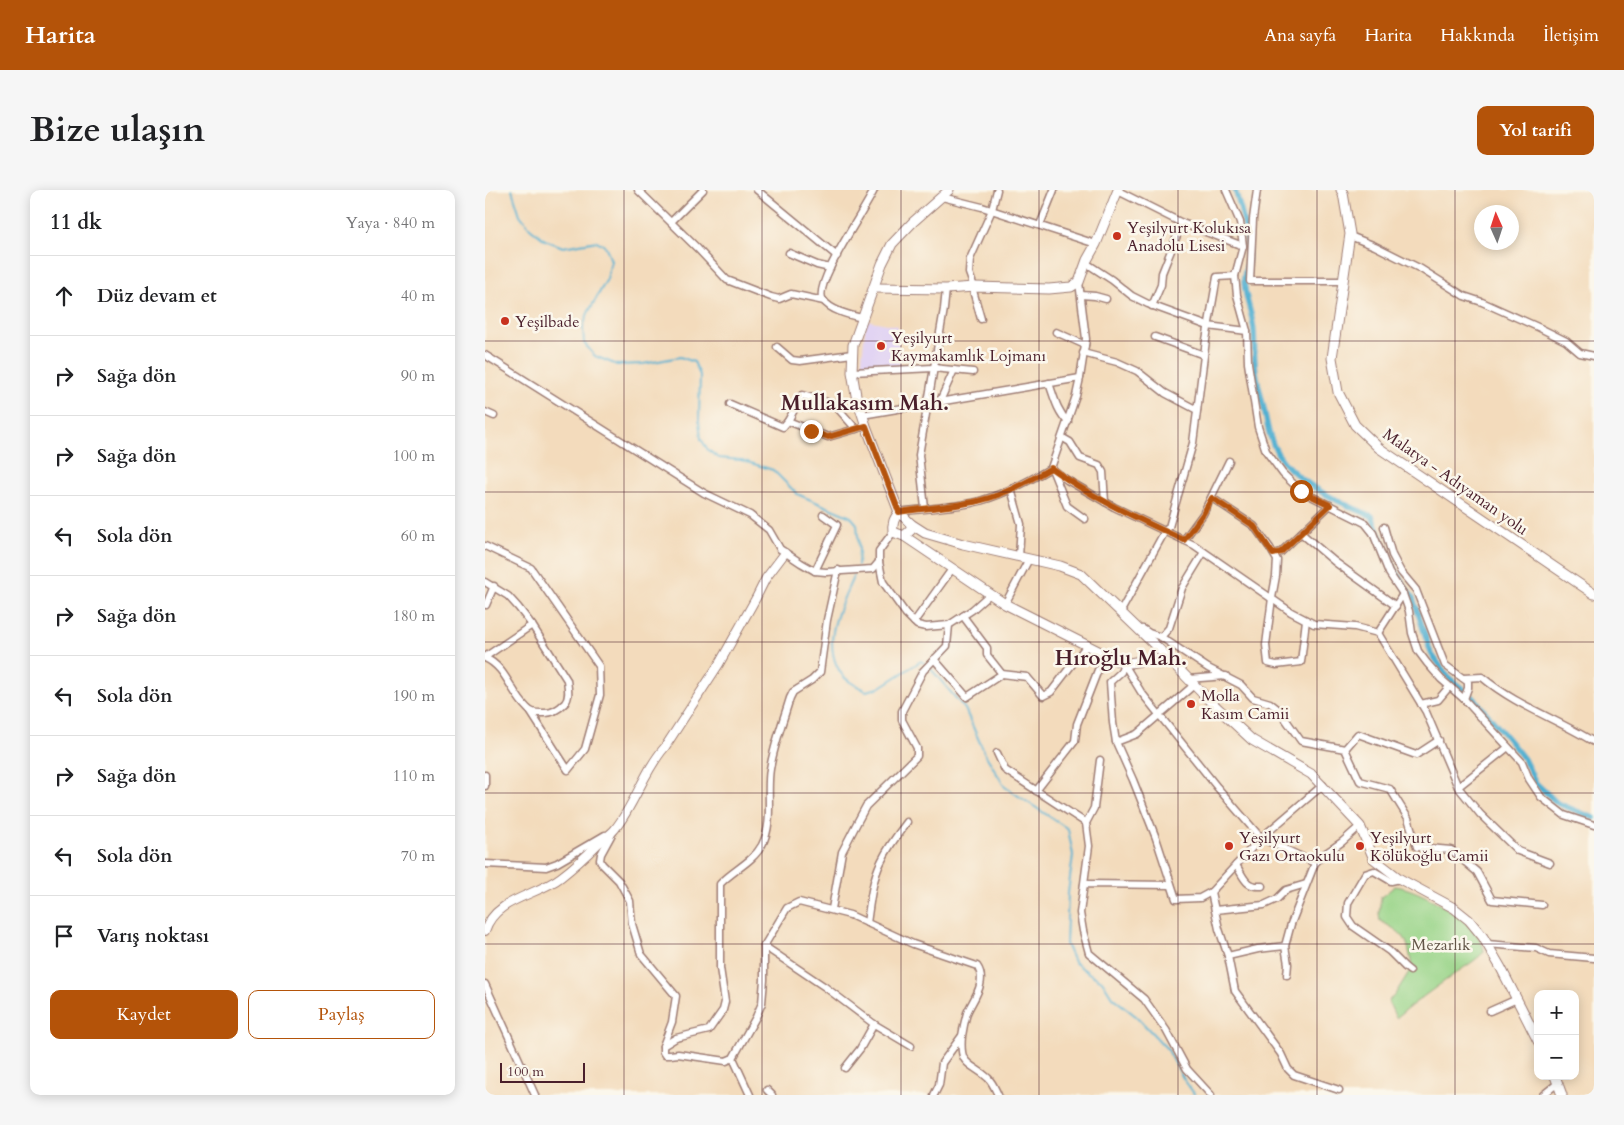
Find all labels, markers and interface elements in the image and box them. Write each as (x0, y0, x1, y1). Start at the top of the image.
text: Harita (25, 19, 96, 52)
text: Ana sayfa (1264, 23, 1336, 48)
text: Harita (1364, 23, 1412, 48)
text: Hakkında (1440, 23, 1515, 48)
text: İletişim (1543, 23, 1599, 48)
text: Bize ulaşın (30, 106, 205, 154)
button: Yol tarifi (1477, 106, 1594, 155)
north arrow (1474, 205, 1519, 250)
text: 11 dk (50, 208, 102, 237)
text: Yaya · 840 m (346, 212, 435, 234)
place label: Yeşilyurt Kolukısa Anadolu Lisesi (1127, 217, 1251, 257)
marker: Yeşilyurt Kolukısa Anadolu Lisesi (1111, 230, 1123, 242)
icon: ahead (50, 282, 78, 310)
text: Düz devam et (97, 283, 217, 309)
text: 40 m (401, 285, 435, 307)
place label: Yeşilbade (515, 311, 579, 333)
marker: Yeşilbade (499, 315, 511, 327)
place label: Yeşilyurt Kaymakamlık Lojmanı (891, 327, 1047, 367)
marker: Yeşilyurt Kaymakamlık Lojmanı (875, 340, 887, 352)
icon: right (50, 362, 78, 390)
text: Sağa dön (97, 363, 177, 389)
text: 90 m (401, 365, 435, 387)
district label: Mullakasım Mah. (781, 389, 949, 418)
route end (800, 420, 823, 443)
street label: Malatya - Adıyaman yolu (1378, 423, 1533, 540)
icon: right (50, 442, 78, 470)
text: Sağa dön (97, 443, 177, 469)
text: 100 m (393, 445, 435, 467)
route start (1290, 480, 1313, 503)
icon: left (50, 522, 78, 550)
text: Sola dön (97, 523, 172, 549)
text: 60 m (401, 525, 435, 547)
icon: right (50, 602, 78, 630)
text: Sağa dön (97, 603, 177, 629)
text: 180 m (393, 605, 435, 627)
district label: Hıroğlu Mah. (1055, 644, 1187, 673)
icon: left (50, 682, 78, 710)
text: Sola dön (97, 683, 172, 709)
text: 190 m (393, 685, 435, 707)
place label: Molla Kasım Camii (1201, 685, 1290, 725)
marker: Molla Kasım Camii (1185, 698, 1197, 710)
icon: right (50, 762, 78, 790)
text: Sağa dön (97, 763, 177, 789)
text: 110 m (393, 765, 435, 787)
place label: Yeşilyurt Gazı Ortaokulu (1239, 827, 1345, 867)
place label: Yeşilyurt Kölükoğlu Camii (1370, 827, 1489, 867)
marker: Yeşilyurt Gazı Ortaokulu (1223, 840, 1235, 852)
marker: Yeşilyurt Kölükoğlu Camii (1354, 840, 1366, 852)
icon: left (50, 842, 78, 870)
text: Sola dön (97, 843, 172, 869)
text: 70 m (401, 845, 435, 867)
icon: arrive (50, 922, 78, 950)
text: Varış noktası (97, 923, 209, 949)
park label: Mezarlık (1411, 934, 1471, 956)
button: Kaydet (50, 990, 238, 1039)
button: Paylaş (248, 990, 435, 1039)
map controls (1534, 990, 1579, 1080)
button: + (1534, 990, 1579, 1035)
button: − (1534, 1035, 1579, 1080)
scale bar (500, 1060, 585, 1083)
text: 100 m (507, 1062, 544, 1081)

